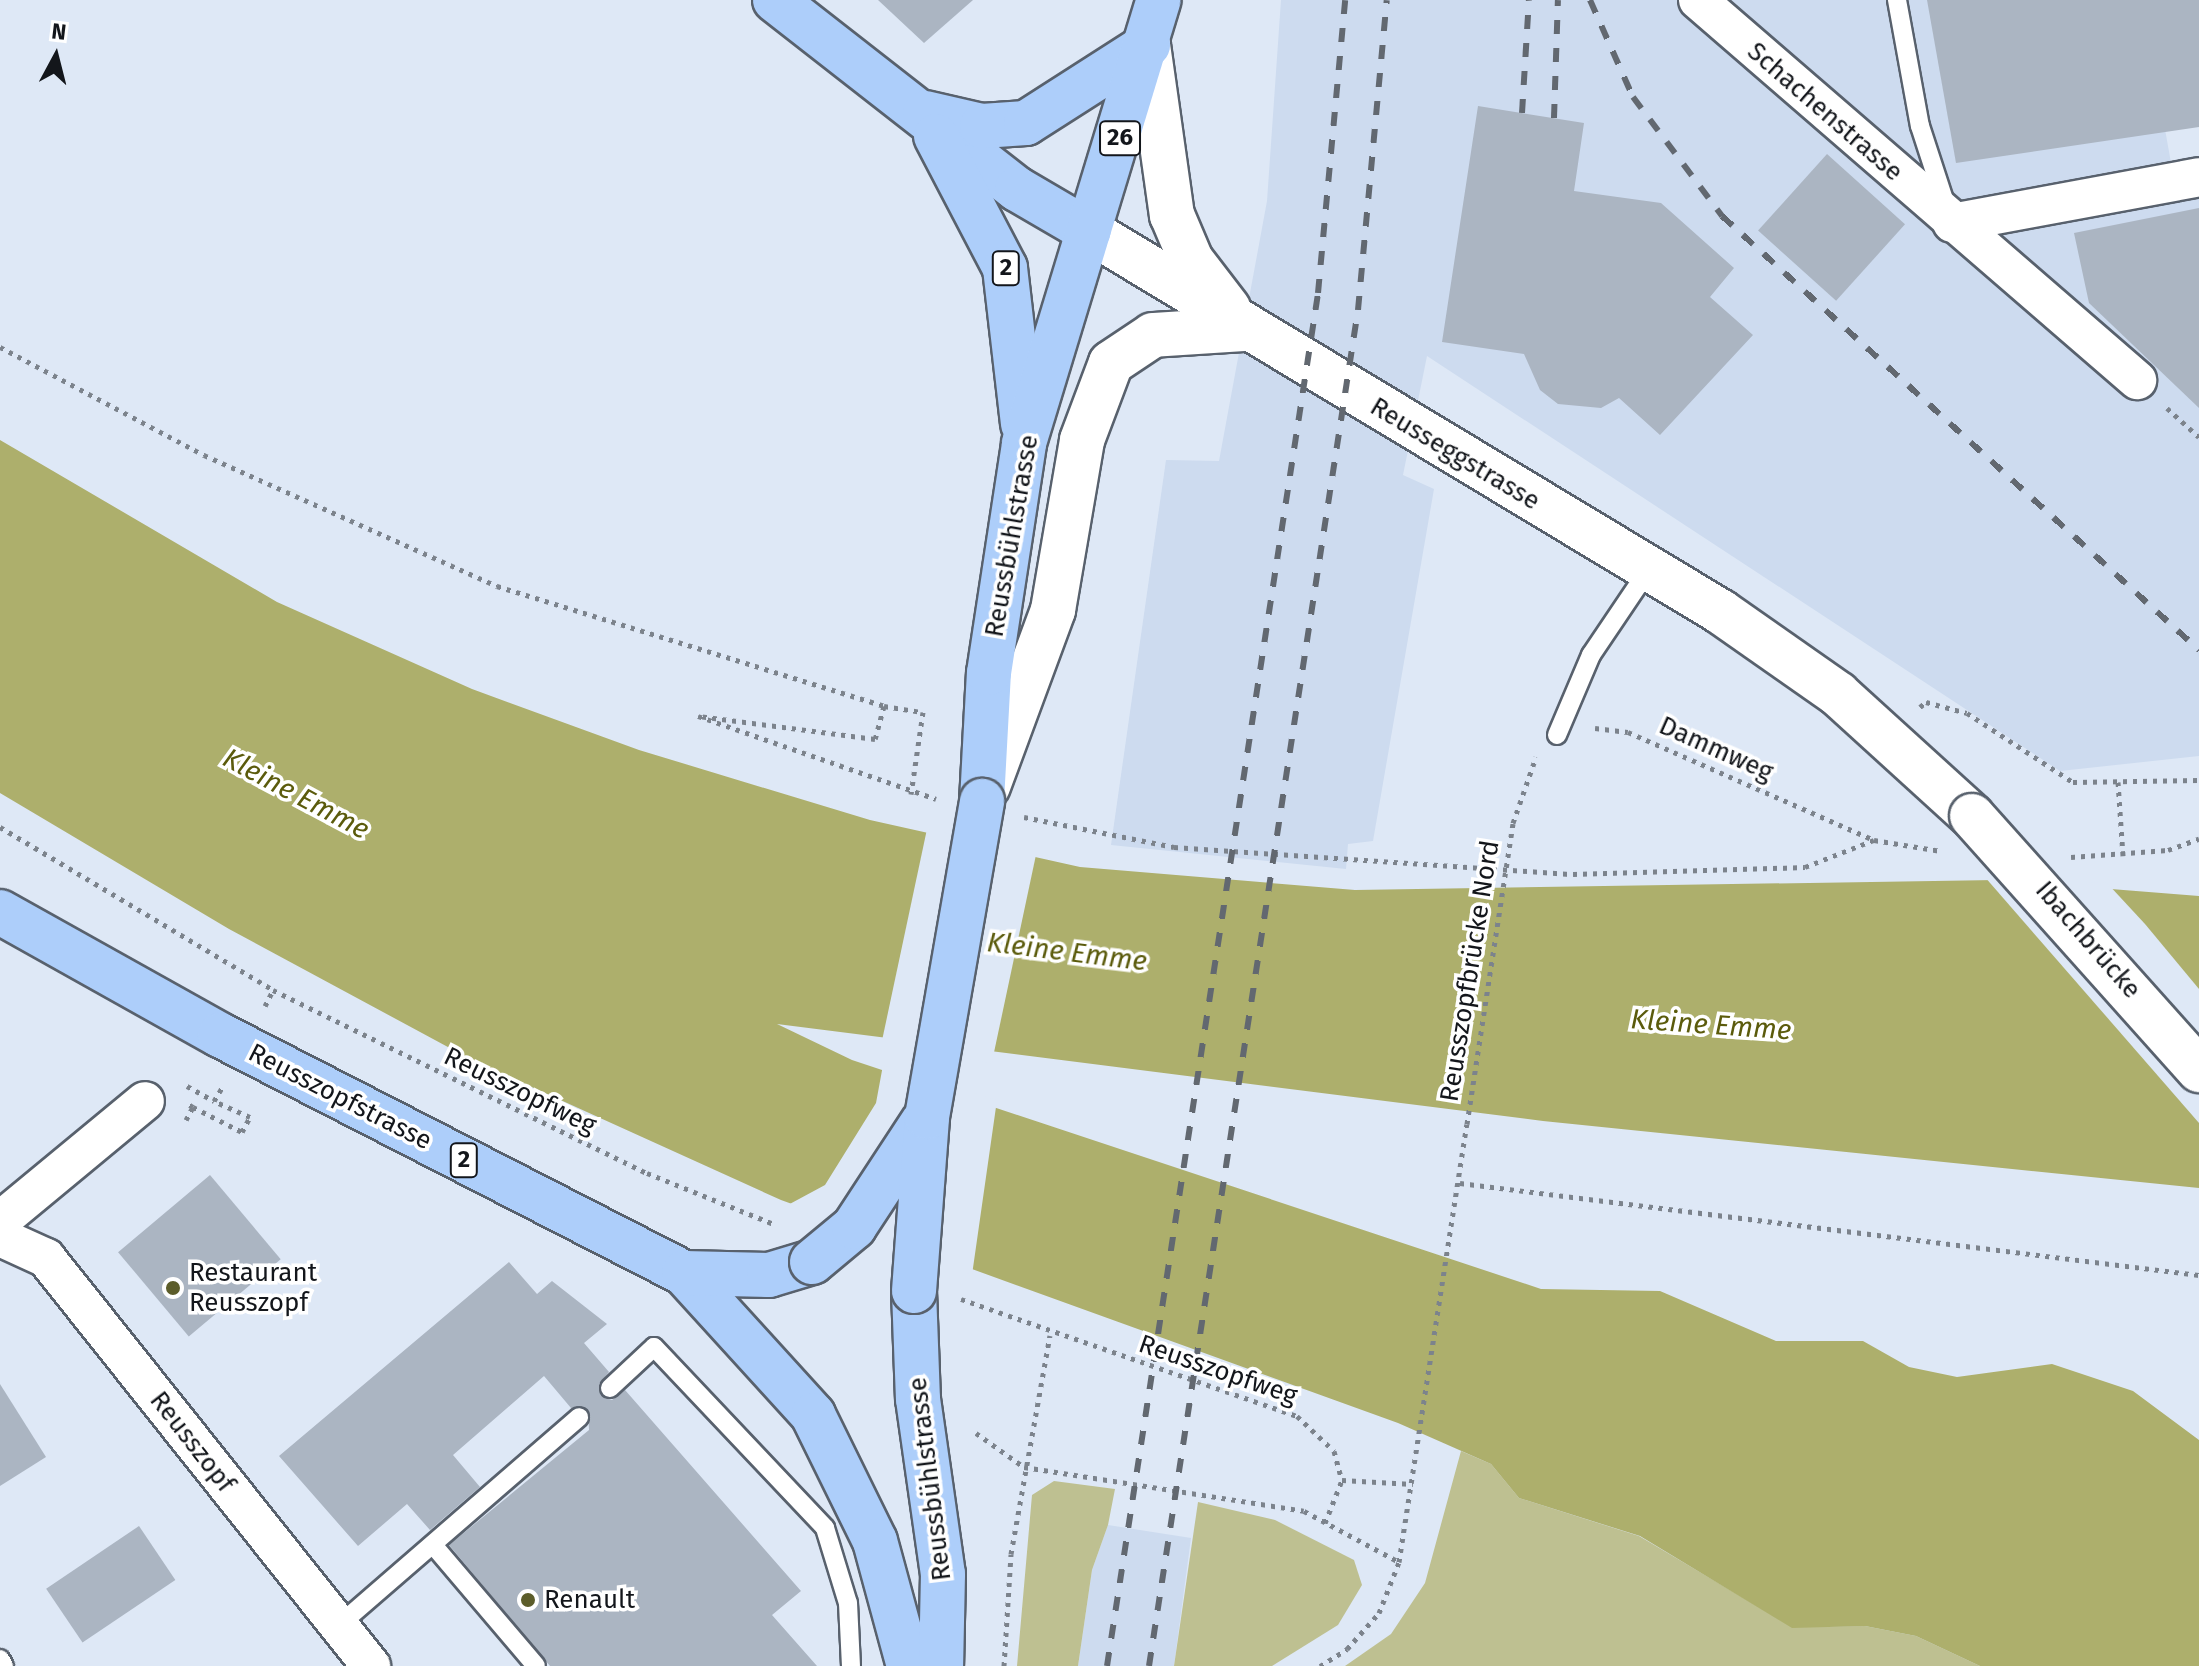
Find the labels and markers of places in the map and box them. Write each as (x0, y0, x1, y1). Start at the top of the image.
place label: Restaurant Reusszopf (189, 1257, 317, 1318)
marker: Restaurant Reusszopf (164, 1279, 182, 1297)
place label: Renault (544, 1584, 635, 1616)
marker: Renault (519, 1591, 537, 1609)

